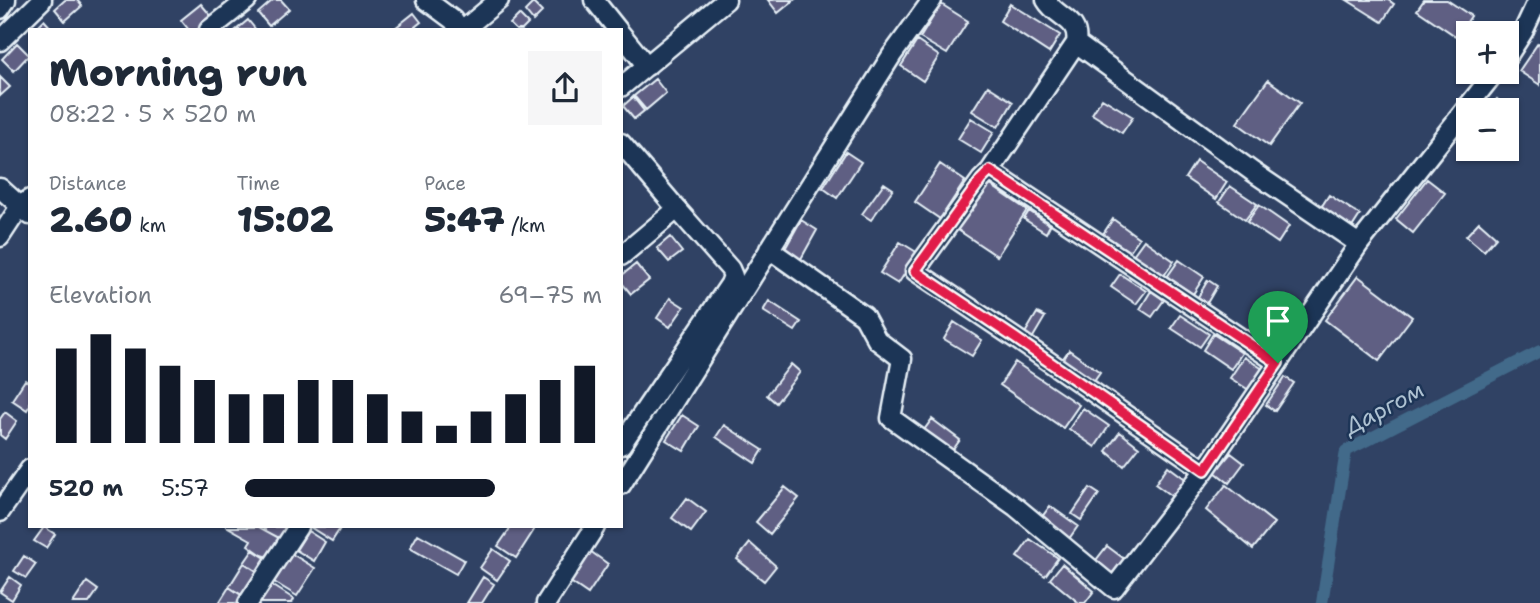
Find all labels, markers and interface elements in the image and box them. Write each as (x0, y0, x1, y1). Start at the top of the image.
map controls (1456, 21, 1519, 161)
button: + (1456, 21, 1519, 84)
text: Morning run (49, 47, 307, 98)
button: share (528, 51, 602, 125)
button: − (1456, 98, 1519, 161)
text: 08:22 · 5 × 520 m (49, 99, 256, 129)
text: Distance (49, 171, 127, 196)
text: Time (237, 171, 280, 196)
text: Pace (424, 171, 466, 196)
text: 2.60 (49, 196, 133, 243)
text: 15:02 (237, 196, 334, 243)
text: 5:47 (424, 196, 505, 243)
text: km (133, 213, 166, 238)
text: /km (505, 213, 545, 238)
text: Elevation (49, 280, 152, 310)
text: 69–75 m (498, 280, 602, 310)
pin (1248, 291, 1308, 363)
icon: arrive (1259, 302, 1297, 340)
water label: Даргом (1337, 375, 1429, 442)
text: 520 m (49, 473, 123, 503)
text: 5:57 (161, 473, 209, 503)

